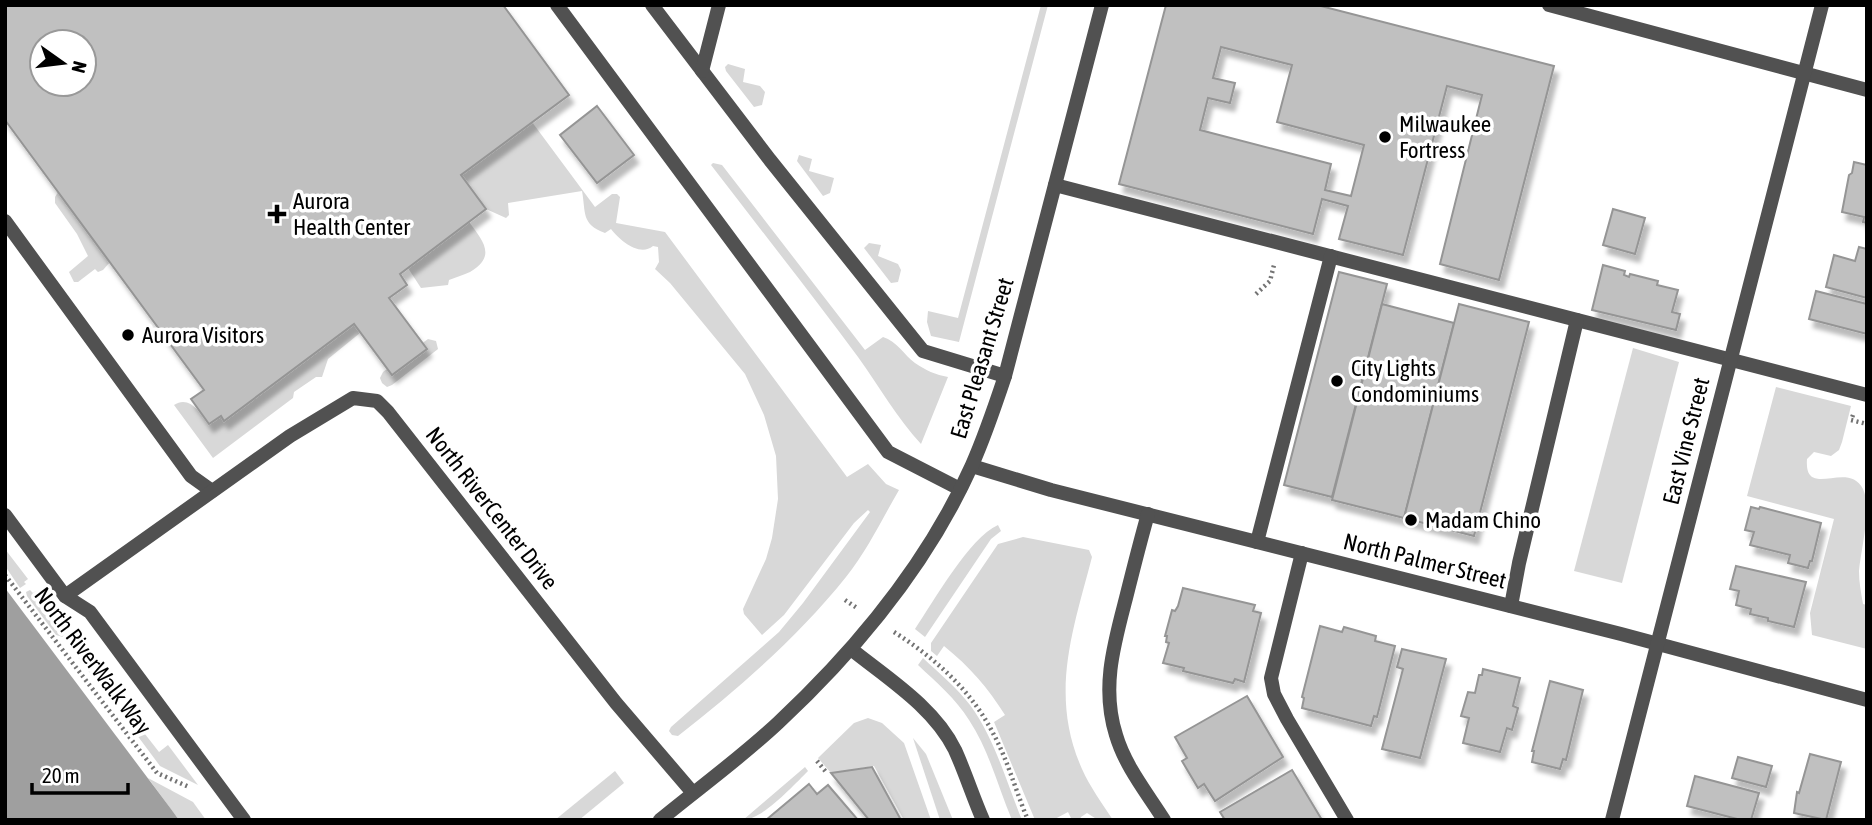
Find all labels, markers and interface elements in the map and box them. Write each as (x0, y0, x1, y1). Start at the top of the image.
north arrow (28, 28, 98, 98)
text: N (67, 59, 92, 75)
place label: Milwaukee Fortress (1399, 111, 1491, 163)
marker: Milwaukee Fortress (1377, 129, 1393, 145)
place label: Aurora Health Center (293, 188, 411, 240)
marker: Aurora Health Center (267, 204, 287, 224)
street label: East Pleasant Street (945, 274, 1019, 442)
place label: Aurora Visitors (142, 322, 264, 348)
marker: Aurora Visitors (120, 327, 136, 343)
place label: City Lights Condominiums (1351, 355, 1479, 407)
marker: City Lights Condominiums (1329, 373, 1345, 389)
street label: East Vine Street (1658, 375, 1714, 507)
street label: North RiverCenter Drive (421, 422, 563, 594)
place label: Madam Chino (1425, 507, 1541, 533)
marker: Madam Chino (1403, 512, 1419, 528)
street label: North Palmer Street (1341, 528, 1509, 594)
street label: North RiverWalk Way (29, 582, 157, 740)
scale bar (32, 752, 128, 796)
text: 20 m (42, 763, 80, 787)

